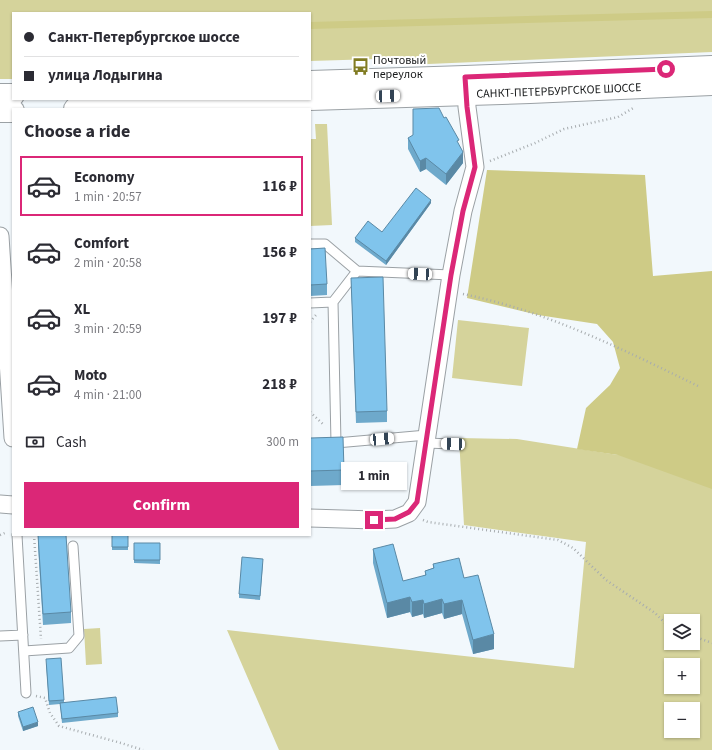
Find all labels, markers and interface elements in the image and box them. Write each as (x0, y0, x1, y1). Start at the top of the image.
text: Санкт-Петербургское шоссе (48, 27, 240, 48)
place label: Почтовый переулок (373, 52, 426, 83)
bus stop icon: Почтовый переулок (350, 57, 370, 77)
route start (657, 60, 675, 78)
text: улица Лодыгина (48, 65, 163, 86)
street label: САНКТ-ПЕТЕРБУРГСКОЕ ШОССЕ (476, 79, 642, 102)
car (376, 90, 400, 102)
text: Choose a ride (24, 119, 130, 144)
text: Economy (74, 167, 135, 188)
icon: car (26, 168, 62, 204)
text: 116 ₽ (262, 176, 297, 197)
text: 1 min · 20:57 (74, 188, 142, 206)
text: Comfort (74, 233, 129, 254)
icon: car (26, 234, 62, 270)
text: 156 ₽ (262, 242, 297, 263)
text: 2 min · 20:58 (74, 254, 142, 272)
car (408, 267, 432, 281)
text: XL (74, 299, 90, 320)
icon: car (26, 300, 62, 336)
text: 197 ₽ (262, 308, 297, 329)
text: 3 min · 20:59 (74, 320, 142, 338)
text: Moto (74, 365, 107, 386)
icon: car (26, 366, 62, 402)
text: 218 ₽ (262, 374, 297, 395)
text: 4 min · 21:00 (74, 386, 142, 404)
icon: cash (24, 431, 46, 453)
text: Cash (56, 432, 87, 453)
car (370, 432, 394, 446)
text: 300 m (266, 433, 299, 451)
car (441, 438, 465, 450)
callout: 1 min (341, 462, 407, 490)
text: 1 min (358, 467, 390, 485)
button: Confirm (24, 482, 299, 528)
route end (365, 511, 383, 529)
map controls (664, 614, 700, 738)
button: layers (664, 614, 700, 650)
button: + (664, 658, 700, 694)
button: − (664, 702, 700, 738)

